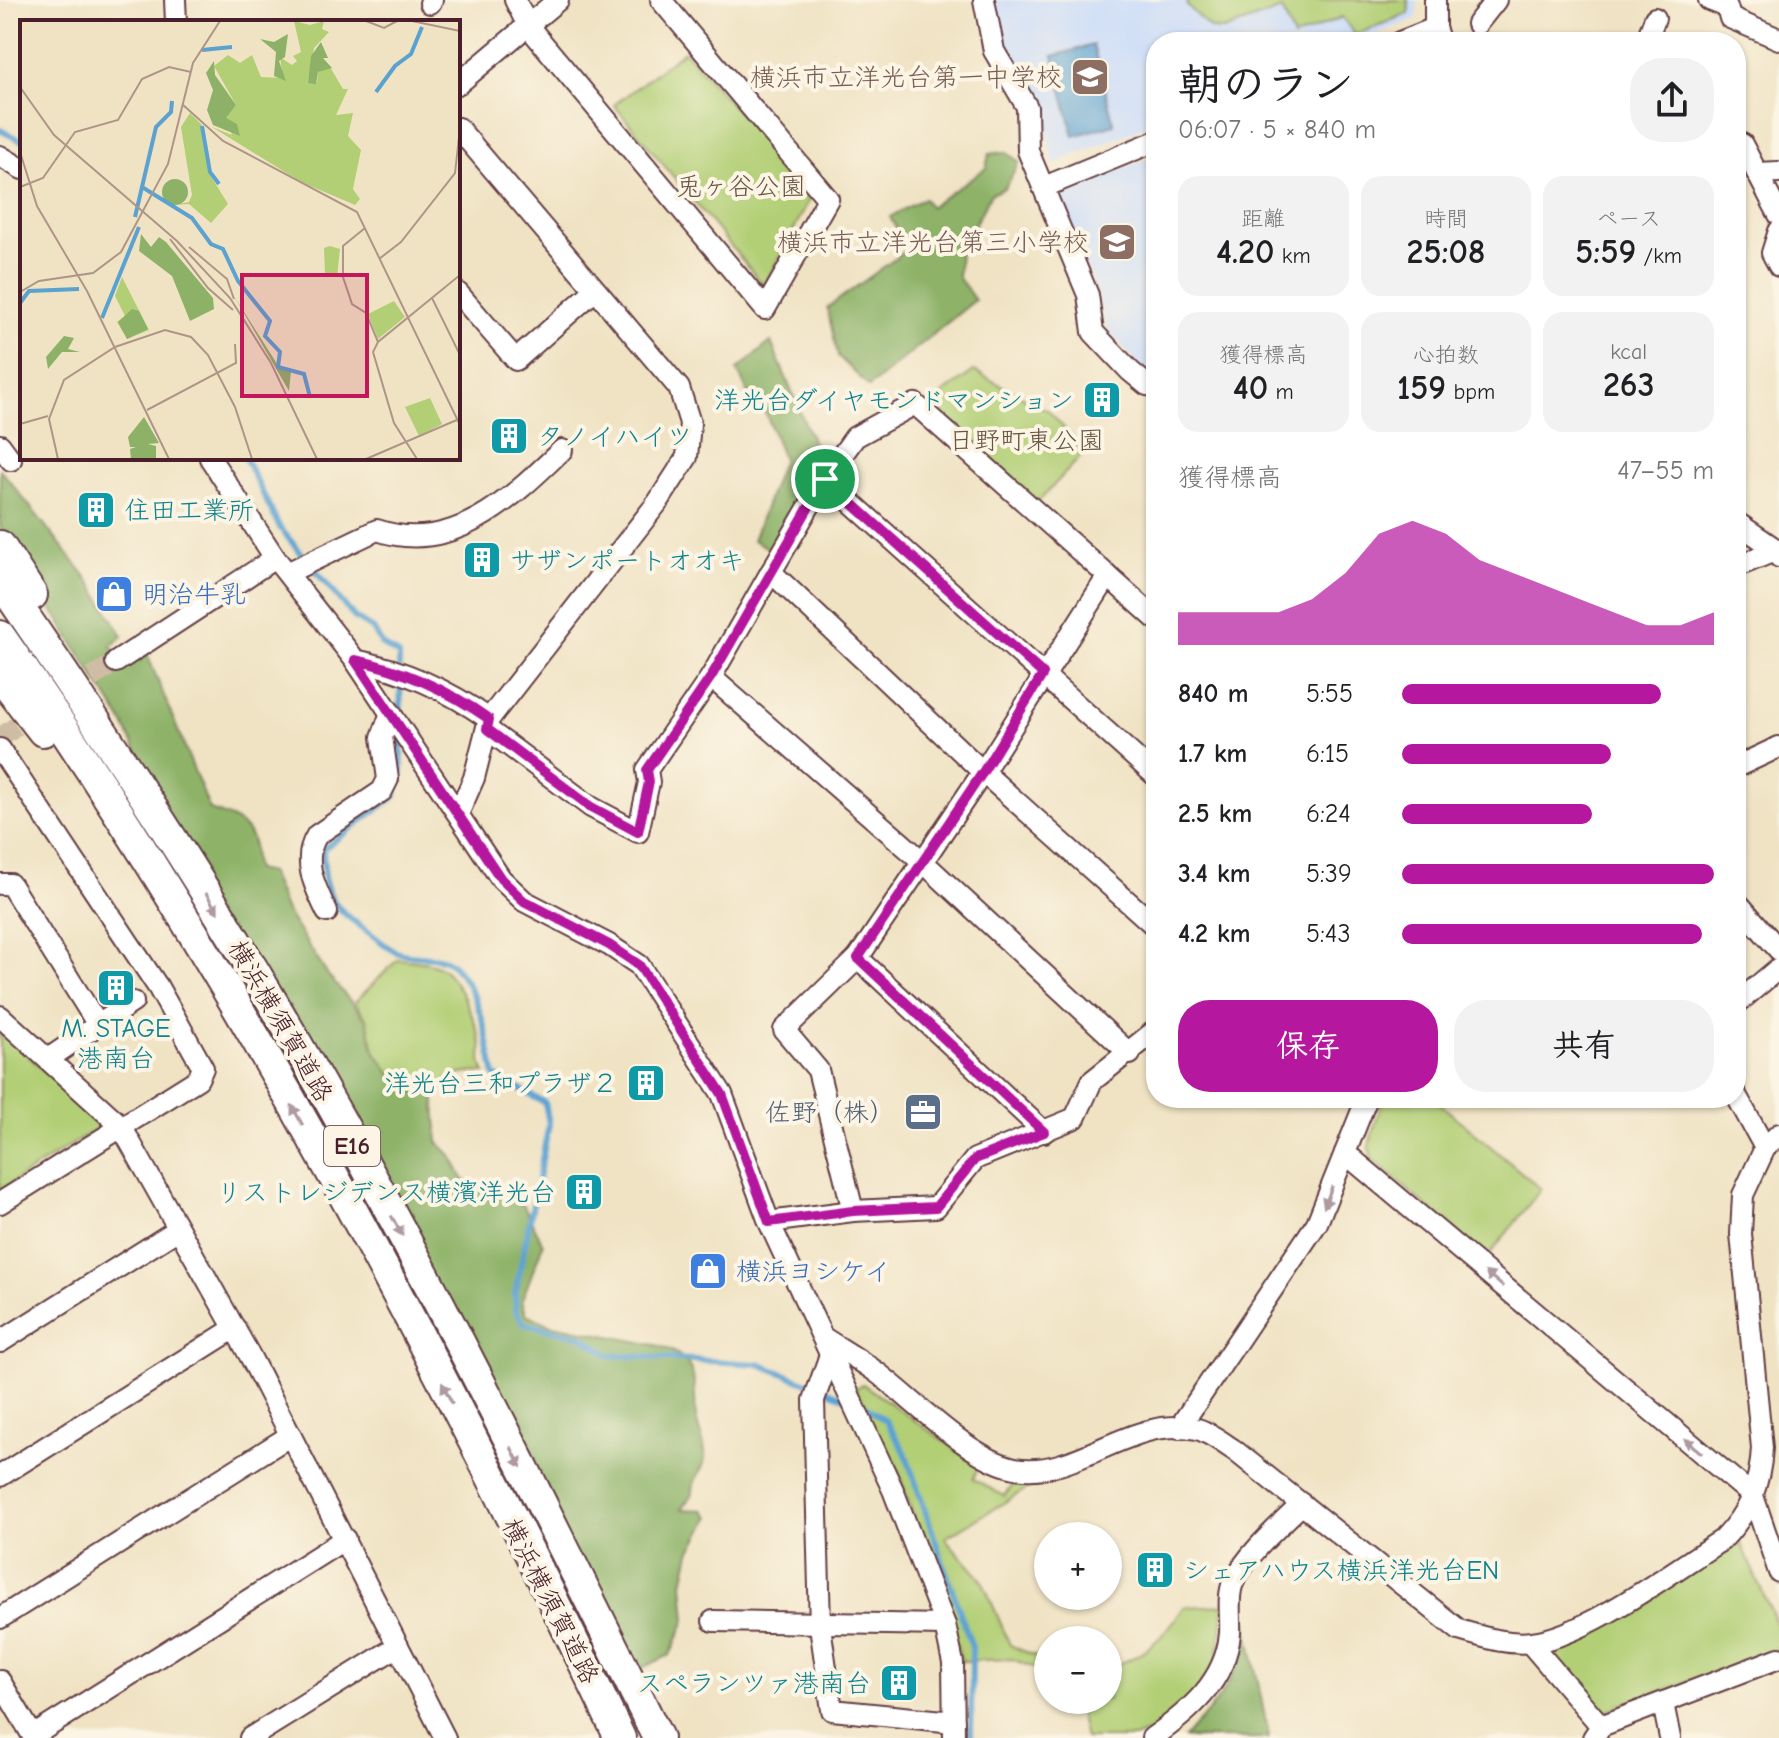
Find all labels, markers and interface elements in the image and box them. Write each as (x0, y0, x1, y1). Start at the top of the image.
inset map (20, 20, 460, 460)
school or university icon: 横浜市立洋光台第一中学校 (1069, 56, 1111, 98)
button: share (1630, 58, 1714, 142)
text: 朝のラン (1178, 59, 1354, 110)
place label: 横浜市立洋光台第一中学校 (750, 63, 1062, 93)
text: 06:07 · 5 × 840 m (1178, 115, 1376, 145)
park label: 兎ヶ谷公園 (676, 172, 806, 202)
text: 距離 (1241, 206, 1285, 232)
text: 時間 (1424, 206, 1468, 232)
text: ペース (1596, 206, 1661, 232)
school or university icon: 横浜市立洋光台第三小学校 (1096, 221, 1138, 263)
place label: 横浜市立洋光台第三小学校 (777, 228, 1089, 258)
text: 4.20 (1216, 232, 1274, 272)
text: 25:08 (1407, 232, 1485, 272)
text: 5:59 (1575, 232, 1636, 272)
text: km (1274, 243, 1311, 269)
text: /km (1636, 243, 1682, 269)
text: kcal (1610, 339, 1647, 365)
text: 獲得標高 (1219, 342, 1307, 368)
text: 心拍数 (1413, 342, 1479, 368)
text: 263 (1603, 365, 1654, 405)
text: 40 (1233, 368, 1268, 408)
text: 159 (1397, 368, 1446, 408)
building icon: 洋光台ダイヤモンドマンション (1081, 379, 1123, 421)
text: m (1268, 379, 1294, 405)
text: bpm (1446, 379, 1495, 405)
place label: 洋光台ダイヤモンドマンション (714, 386, 1074, 416)
building icon: タノイハイツ (488, 415, 530, 457)
place label: タノイハイツ (537, 422, 692, 452)
park label: 日野町東公園 (948, 426, 1104, 456)
pin (791, 445, 859, 513)
text: 47–55 m (1617, 456, 1714, 486)
icon: arrive (803, 457, 847, 501)
text: 獲得標高 (1178, 463, 1282, 493)
building icon: 住田工業所 (75, 489, 117, 531)
place label: 住田工業所 (124, 496, 254, 526)
building icon: サザンポートオオキ (461, 539, 503, 581)
place label: サザンポートオオキ (510, 546, 745, 576)
shop icon: 明治牛乳 (93, 573, 135, 615)
place label: 明治牛乳 (142, 580, 246, 610)
text: 840 m (1178, 679, 1248, 709)
text: 5:55 (1306, 679, 1353, 709)
text: 1.7 km (1178, 739, 1247, 769)
text: 6:15 (1306, 739, 1349, 769)
text: 2.5 km (1178, 799, 1252, 829)
text: 6:24 (1306, 799, 1351, 829)
text: 3.4 km (1178, 859, 1250, 889)
text: 5:39 (1306, 859, 1352, 889)
one-way arrow (204, 892, 218, 914)
text: 4.2 km (1178, 919, 1250, 949)
text: 5:43 (1306, 919, 1351, 949)
street label: 横浜横須賀道路 (222, 935, 339, 1108)
building icon: M. STAGE 港南台 (95, 967, 137, 1009)
button: 保存 (1178, 1000, 1438, 1092)
button: 共有 (1454, 1000, 1714, 1092)
place label: M. STAGE 港南台 (61, 1014, 171, 1074)
building icon: 洋光台三和プラザ２ (625, 1062, 667, 1104)
place label: 洋光台三和プラザ２ (384, 1069, 618, 1099)
office icon: 佐野（株） (902, 1091, 944, 1133)
place label: 佐野（株） (765, 1098, 895, 1128)
one-way arrow (291, 1104, 305, 1126)
road number: E16 (324, 1126, 380, 1166)
building icon: リストレジデンス横濱洋光台 (563, 1171, 605, 1213)
place label: リストレジデンス横濱洋光台 (216, 1178, 556, 1208)
one-way arrow (1321, 1185, 1334, 1209)
one-way arrow (390, 1214, 403, 1237)
shop icon: 横浜ヨシケイ (687, 1250, 729, 1292)
place label: 横浜ヨシケイ (736, 1257, 890, 1287)
one-way arrow (1484, 1271, 1504, 1288)
one-way arrow (440, 1382, 453, 1405)
one-way arrow (1684, 1438, 1704, 1455)
one-way arrow (509, 1445, 522, 1468)
street label: 横浜横須賀道路 (495, 1514, 605, 1689)
map controls (1034, 1522, 1122, 1714)
button: + (1034, 1522, 1122, 1610)
building icon: シェアハウス横浜洋光台EN (1134, 1549, 1176, 1591)
place label: シェアハウス横浜洋光台EN (1183, 1556, 1499, 1586)
button: − (1034, 1626, 1122, 1714)
building icon: スペランツァ港南台 (878, 1662, 920, 1704)
place label: スペランツァ港南台 (637, 1669, 871, 1699)

